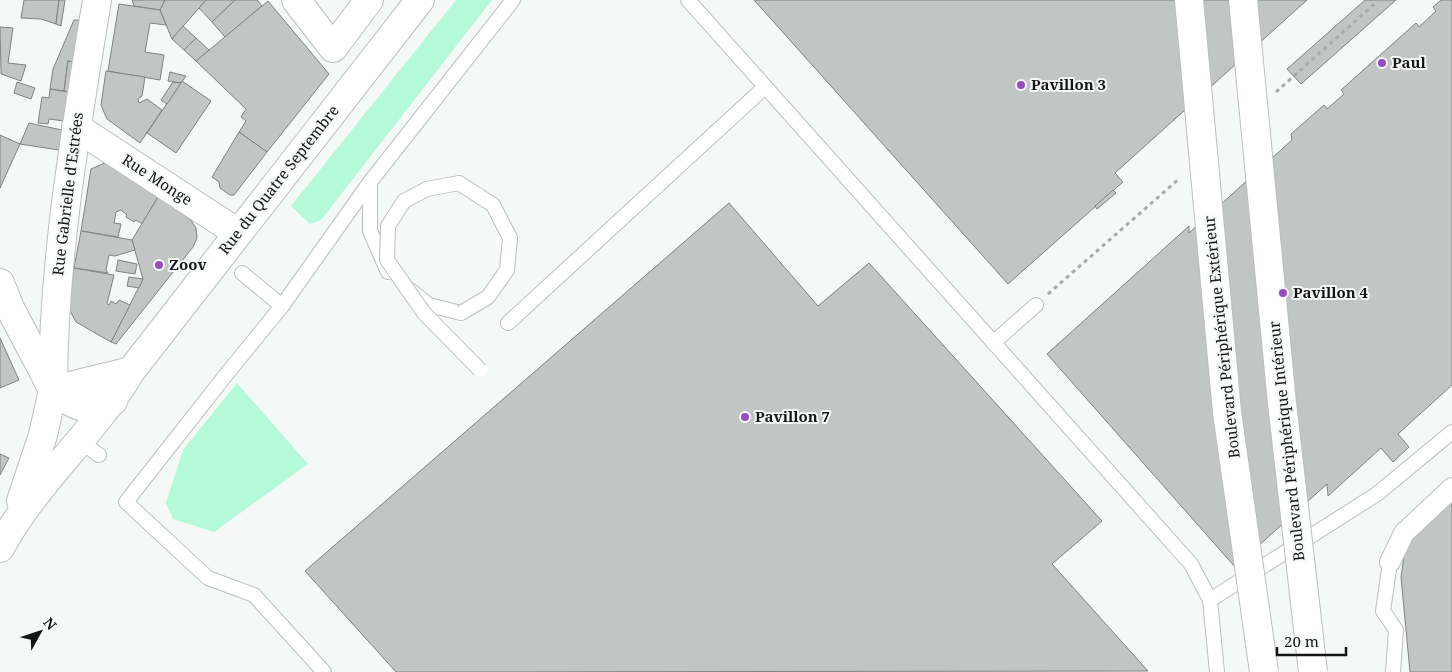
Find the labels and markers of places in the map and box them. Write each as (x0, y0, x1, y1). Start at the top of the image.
place label: Paul (1392, 52, 1427, 72)
marker: Paul (1376, 57, 1388, 69)
place label: Pavillon 3 (1031, 74, 1106, 94)
marker: Pavillon 3 (1015, 79, 1027, 91)
place label: Zoov (169, 254, 207, 274)
marker: Zoov (153, 259, 165, 271)
place label: Pavillon 4 (1293, 282, 1369, 302)
marker: Pavillon 4 (1277, 287, 1289, 299)
place label: Pavillon 7 (755, 406, 830, 426)
marker: Pavillon 7 (739, 411, 751, 423)

